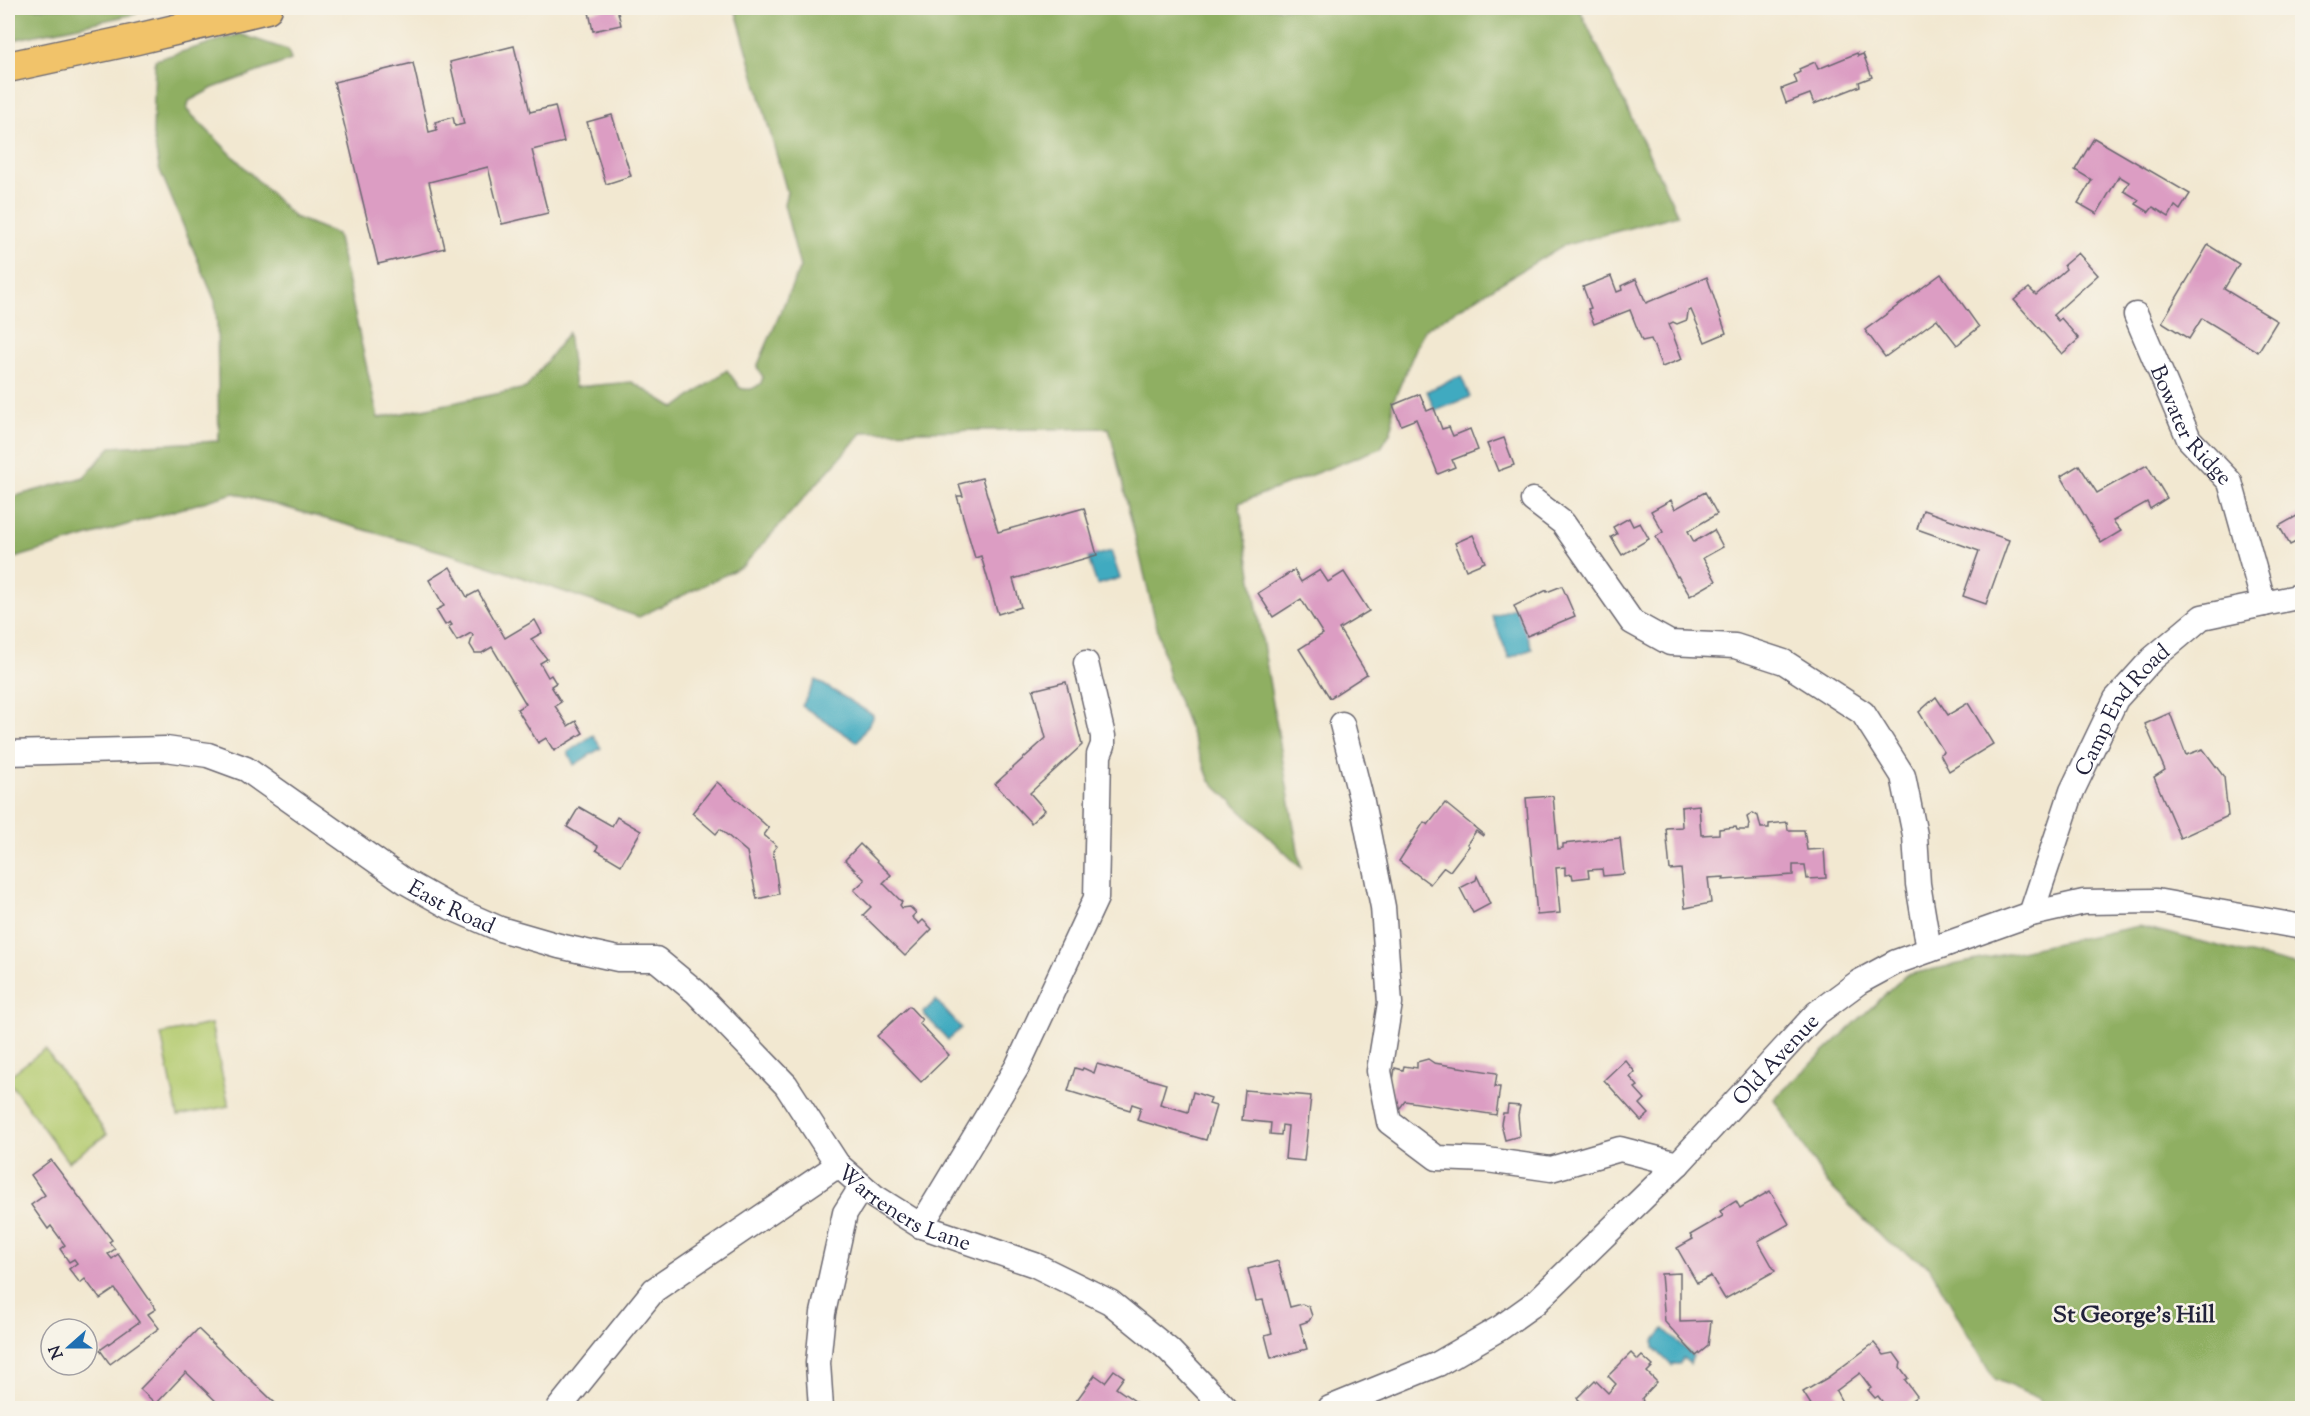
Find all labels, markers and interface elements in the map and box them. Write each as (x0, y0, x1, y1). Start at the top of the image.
street label: Bowater Ridge (2140, 361, 2238, 494)
street label: Camp End Road (2068, 637, 2178, 782)
street label: East Road (401, 873, 500, 944)
street label: Old Avenue (1726, 1007, 1828, 1114)
street label: Warreners Lane (829, 1158, 975, 1261)
district label: St George's Hill (2053, 1299, 2215, 1333)
north arrow (39, 1317, 99, 1377)
text: N (44, 1341, 70, 1362)

